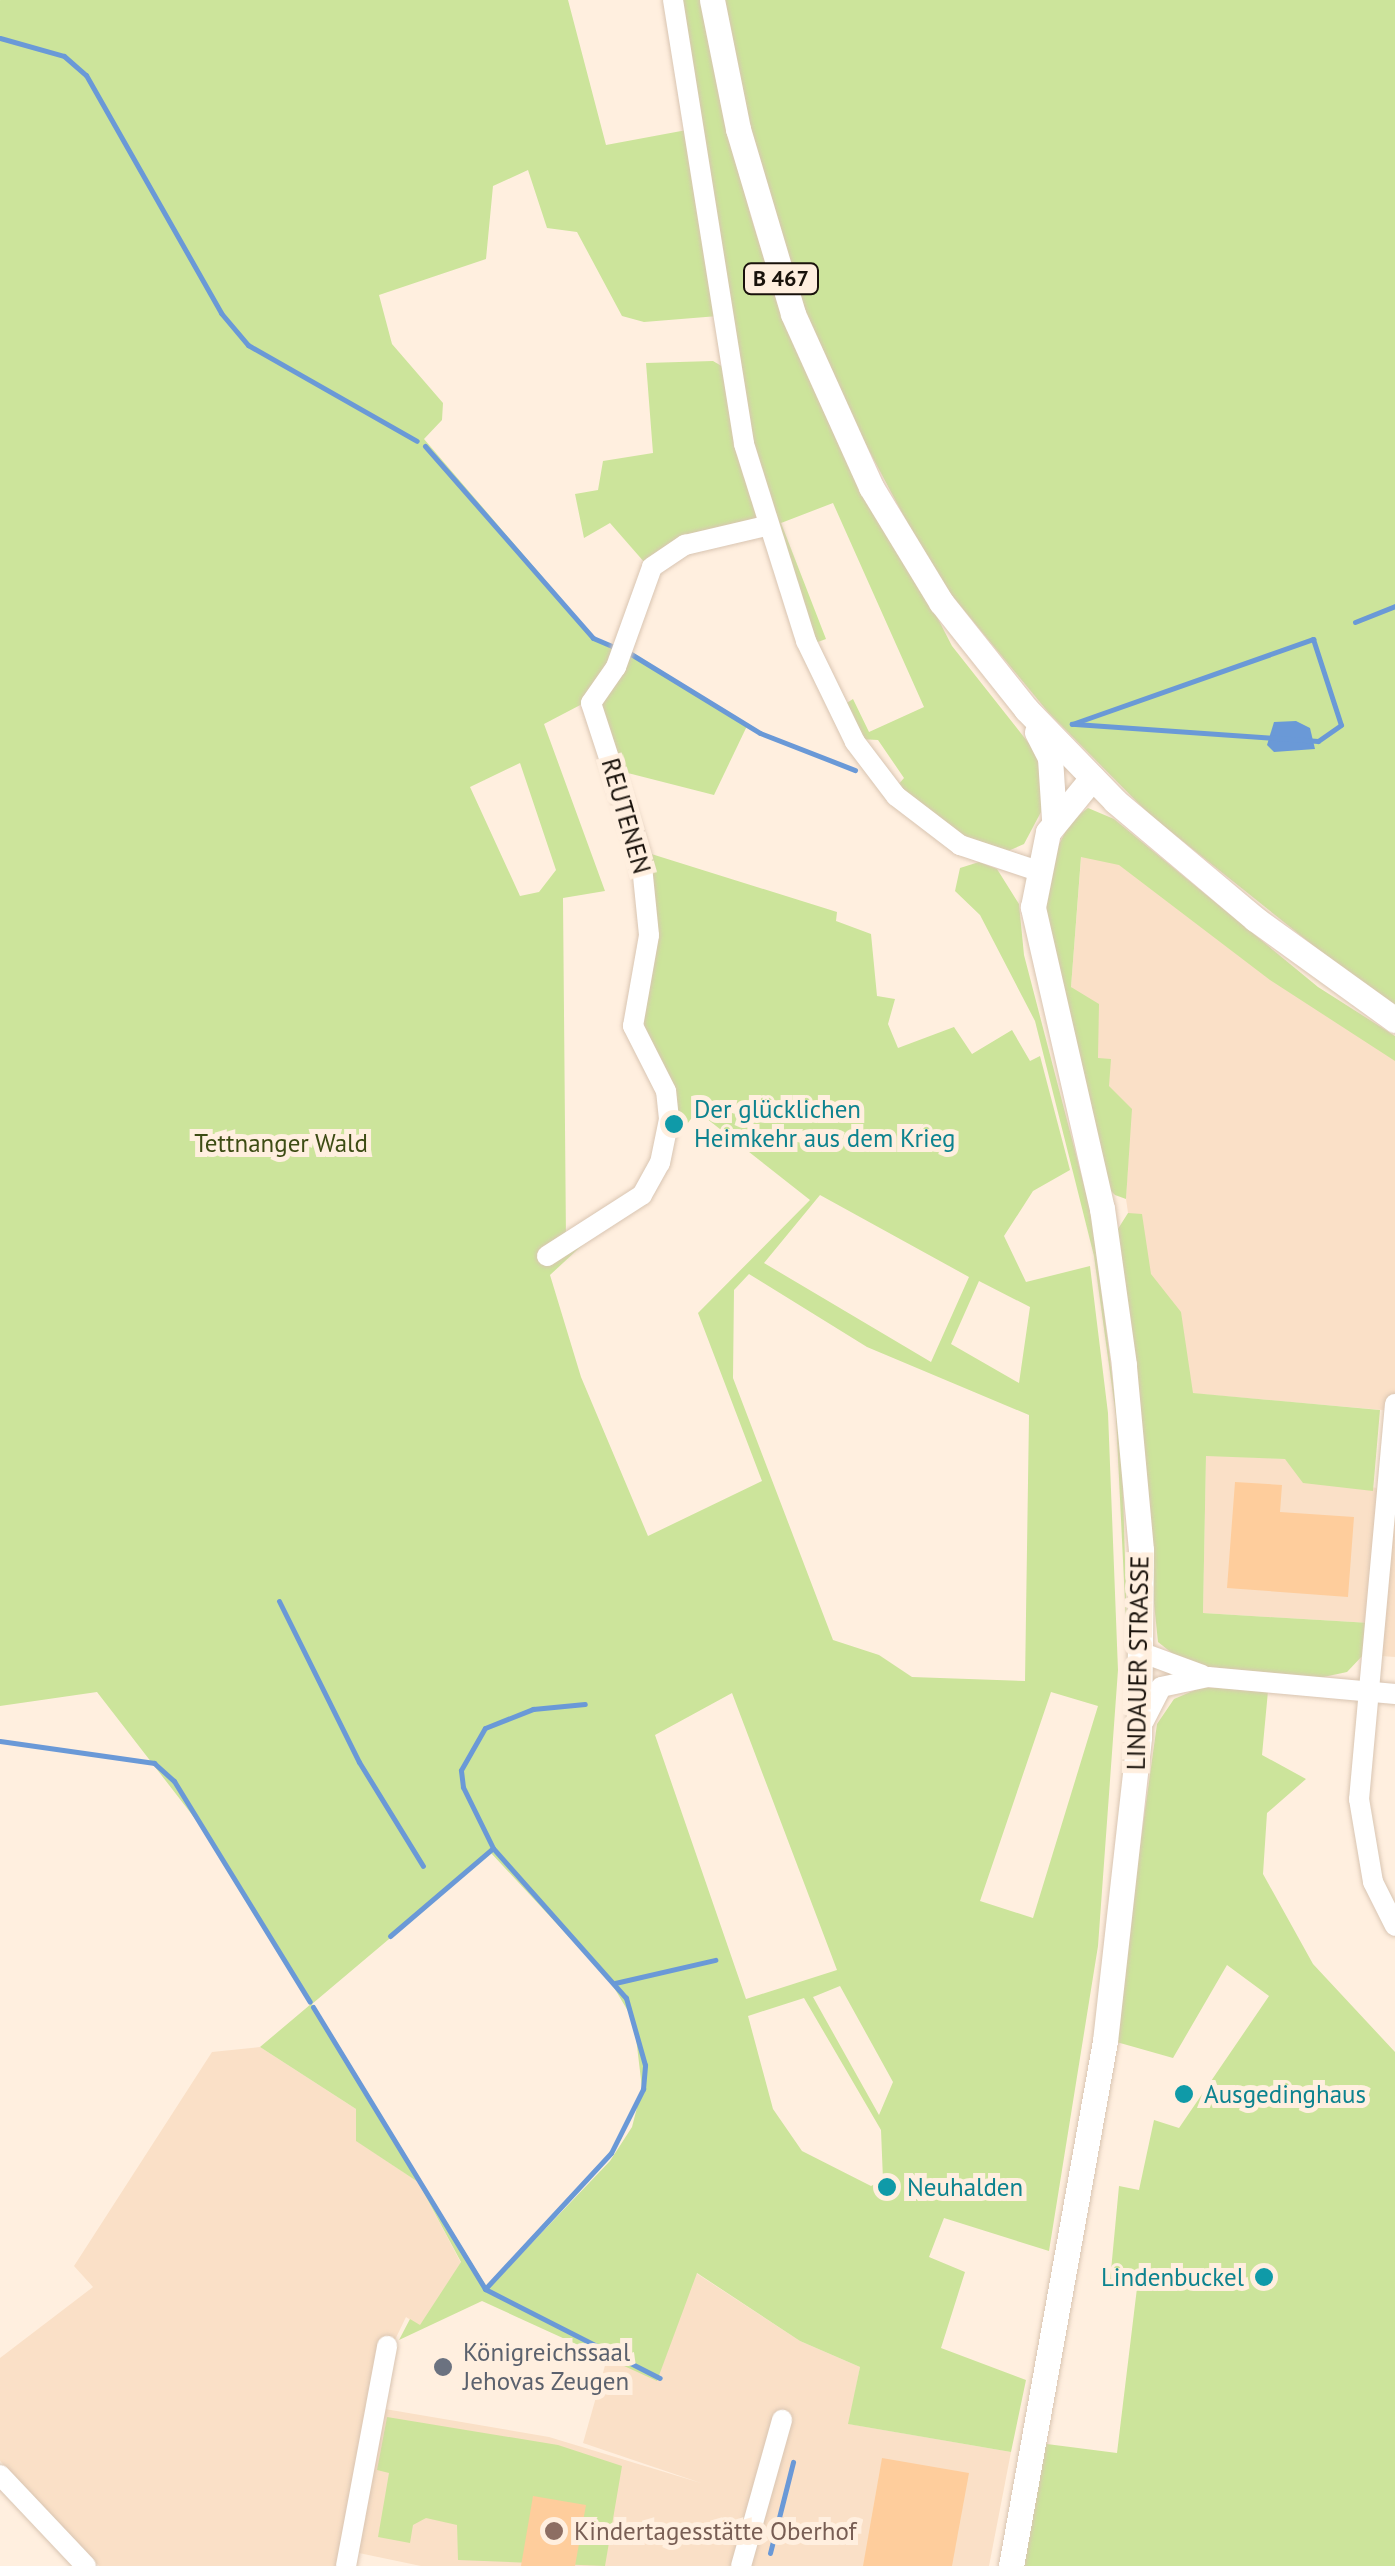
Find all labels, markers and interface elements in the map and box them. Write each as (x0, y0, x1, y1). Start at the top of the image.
road number: B 467 (741, 262, 821, 296)
street label: REUTENEN (595, 755, 657, 877)
place label: Der glücklichen Heimkehr aus dem Krieg (694, 1095, 956, 1154)
marker: Der glücklichen Heimkehr aus dem Krieg (663, 1113, 685, 1135)
park label: Tettnanger Wald (194, 1128, 368, 1158)
street label: LINDAUER STRASSE (1121, 1555, 1155, 1771)
place label: Ausgedinghaus (1204, 2079, 1366, 2109)
marker: Ausgedinghaus (1173, 2083, 1195, 2105)
place label: Neuhalden (907, 2172, 1023, 2202)
marker: Neuhalden (876, 2176, 898, 2198)
place label: Lindenbuckel (1101, 2262, 1244, 2292)
marker: Lindenbuckel (1253, 2266, 1275, 2288)
place label: Königreichssaal Jehovas Zeugen (463, 2338, 630, 2397)
marker: Königreichssaal Jehovas Zeugen (432, 2356, 454, 2378)
place label: Kindertagesstätte Oberhof (574, 2516, 857, 2546)
marker: Kindertagesstätte Oberhof (543, 2520, 565, 2542)

